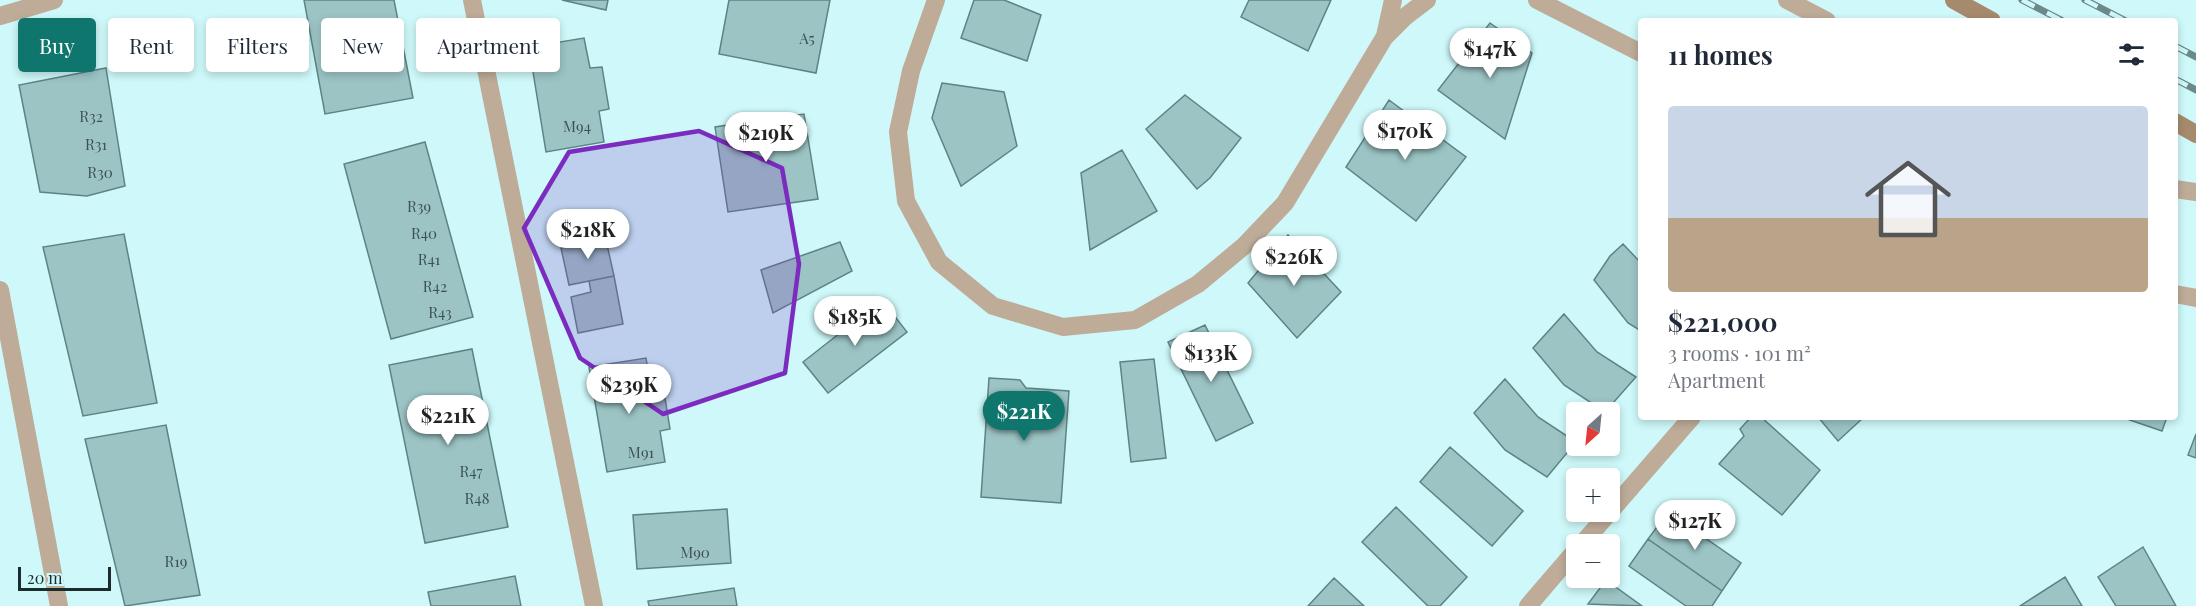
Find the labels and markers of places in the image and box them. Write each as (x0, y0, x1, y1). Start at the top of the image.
pin: $147K (1448, 28, 1532, 79)
pin: $170K (1363, 110, 1447, 161)
pin: $219K (724, 112, 808, 163)
pin: $218K (546, 209, 630, 260)
pin: $226K (1252, 236, 1336, 287)
pin: $185K (813, 296, 897, 347)
pin: $133K (1169, 332, 1253, 383)
pin: $239K (587, 364, 671, 415)
pin: $221K (982, 391, 1066, 442)
pin: $221K (406, 395, 490, 446)
pin: $127K (1653, 500, 1737, 551)

